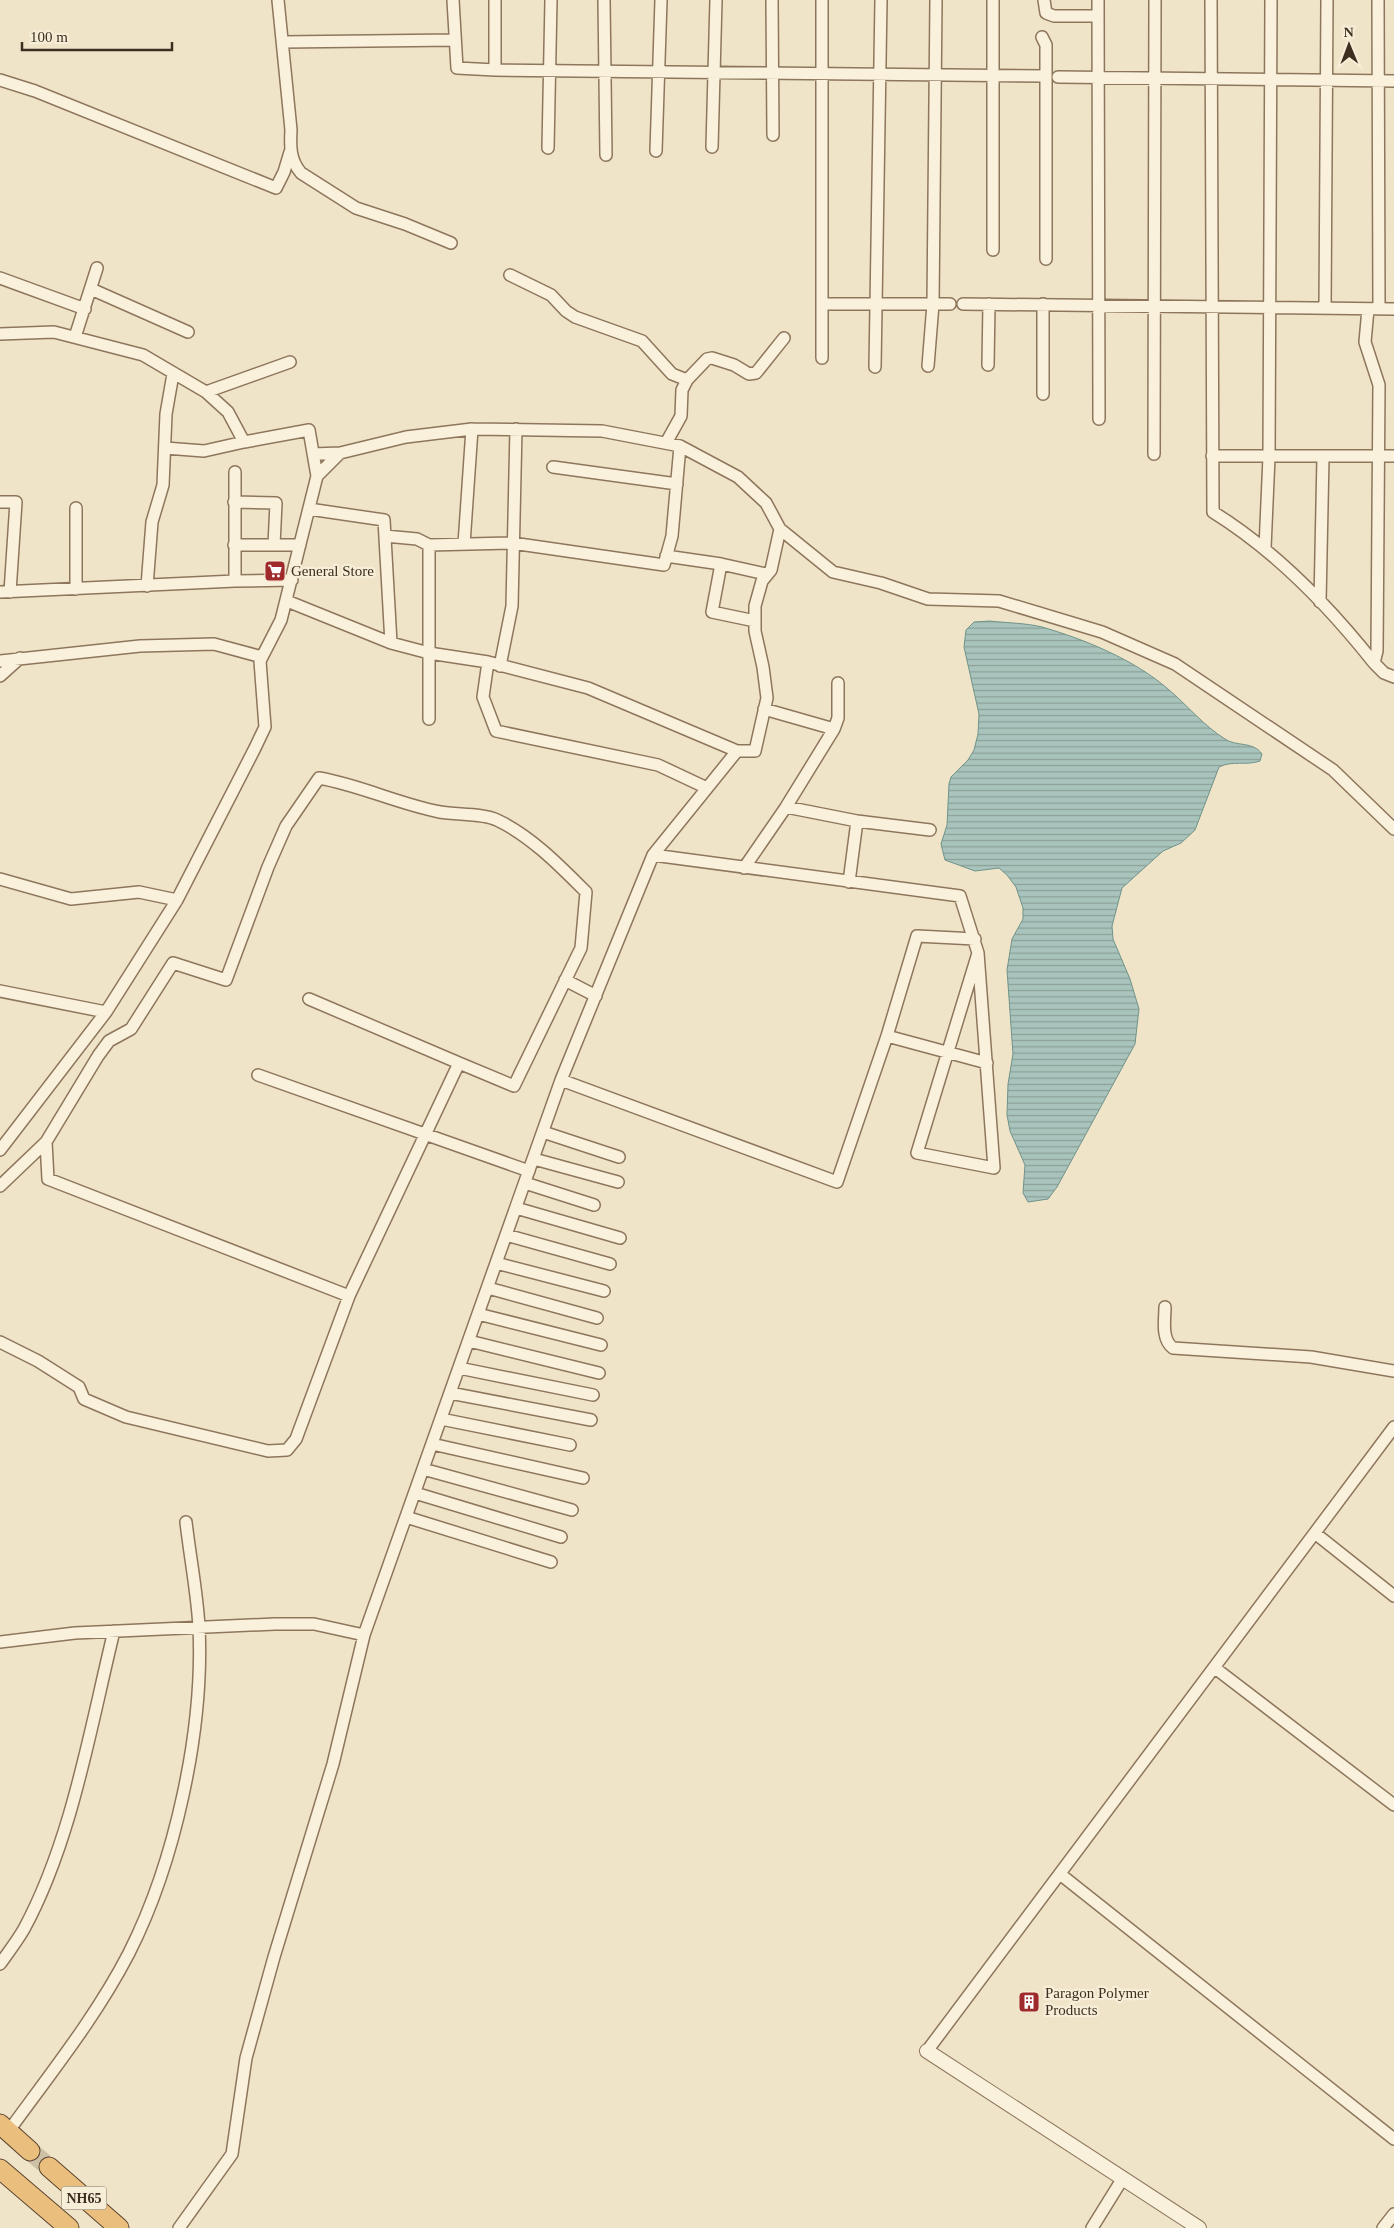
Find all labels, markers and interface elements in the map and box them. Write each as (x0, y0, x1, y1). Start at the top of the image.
scale bar (22, 20, 172, 52)
north arrow (1324, 20, 1374, 70)
text: N (1344, 25, 1354, 40)
text: 100 m (30, 29, 68, 45)
supermarket icon: General Store (263, 559, 287, 583)
place label: General Store (291, 563, 374, 579)
place label: Paragon Polymer Products (1045, 1985, 1149, 2018)
building icon: Paragon Polymer Products (1017, 1990, 1041, 2014)
road number: NH65 (62, 2186, 106, 2210)

